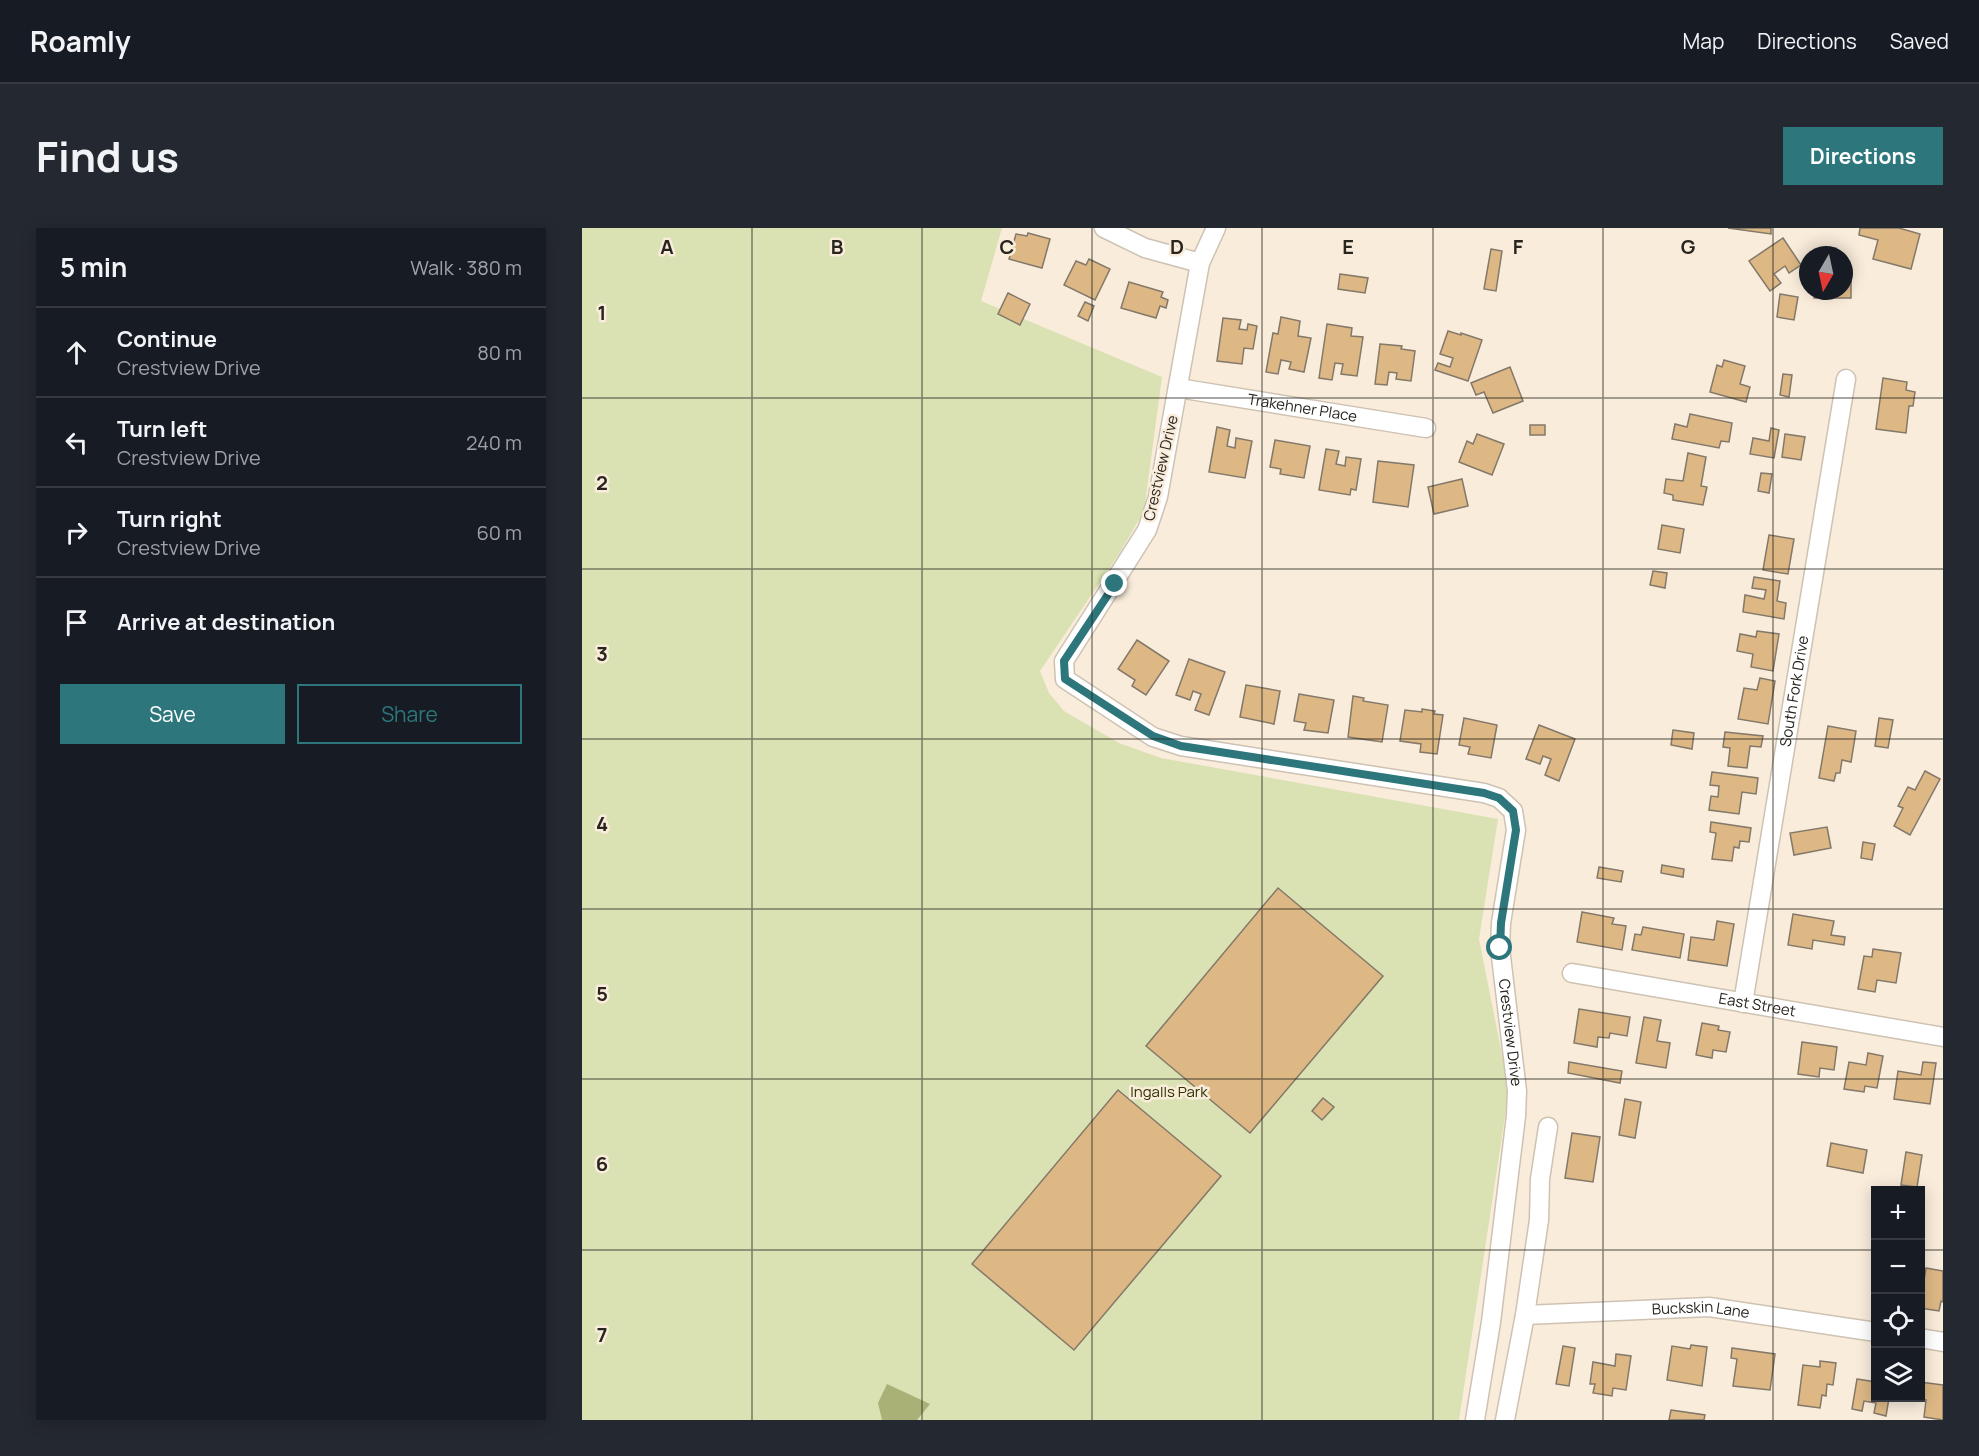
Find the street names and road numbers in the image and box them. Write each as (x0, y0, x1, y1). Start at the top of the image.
street label: Trakehner Place (1246, 388, 1359, 427)
street label: Crestview Drive (1138, 413, 1183, 523)
street label: South Fork Drive (1774, 634, 1814, 748)
street label: Crestview Drive (1494, 978, 1527, 1087)
street label: East Street (1717, 987, 1798, 1021)
street label: Buckskin Lane (1651, 1296, 1751, 1323)

